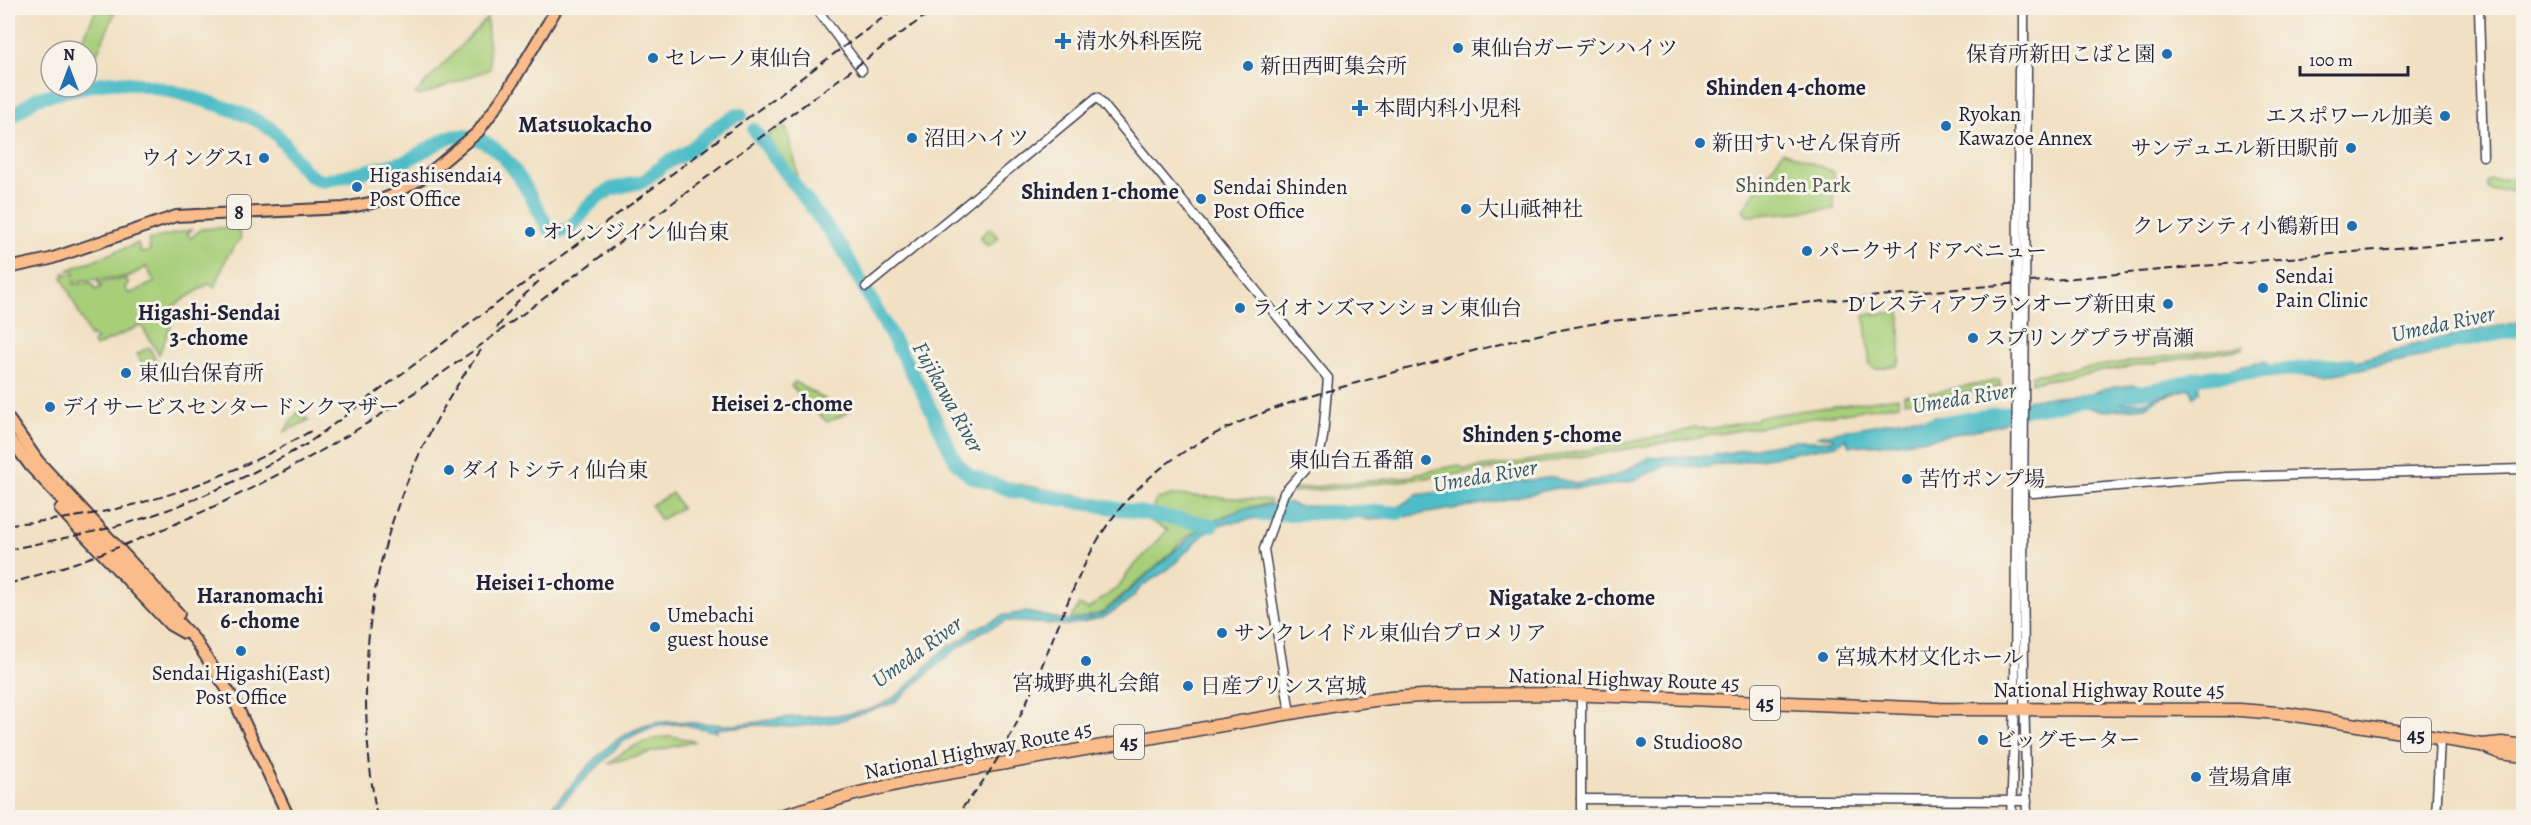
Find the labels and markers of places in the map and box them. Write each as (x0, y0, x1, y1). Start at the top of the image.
place label: 清水外科医院 (1076, 27, 1202, 55)
marker: 清水外科医院 (1054, 32, 1072, 50)
place label: 東仙台ガーデンハイツ (1470, 34, 1678, 62)
place label: 保育所新田こばと園 (1966, 40, 2155, 68)
marker: 東仙台ガーデンハイツ (1451, 41, 1465, 55)
place label: セレーノ東仙台 (665, 44, 812, 72)
marker: 保育所新田こばと園 (2160, 47, 2174, 61)
marker: セレーノ東仙台 (646, 51, 660, 65)
place label: 新田西町集会所 (1260, 52, 1407, 80)
marker: 新田西町集会所 (1241, 59, 1255, 73)
place label: 本間内科小児科 (1374, 94, 1521, 122)
marker: 本間内科小児科 (1351, 99, 1369, 117)
place label: Ryokan Kawazoe Annex (1958, 100, 2092, 152)
place label: エスポワール加美 (2265, 102, 2433, 130)
marker: エスポワール加美 (2438, 109, 2452, 123)
marker: Ryokan Kawazoe Annex (1939, 119, 1953, 133)
place label: 沼田ハイツ (924, 124, 1029, 152)
place label: 新田すいせん保育所 (1712, 129, 1901, 157)
marker: 沼田ハイツ (905, 131, 919, 145)
place label: サンデュエル新田駅前 (2131, 134, 2339, 162)
marker: 新田すいせん保育所 (1693, 136, 1707, 150)
marker: サンデュエル新田駅前 (2344, 141, 2358, 155)
place label: ウイングス1 (141, 144, 252, 172)
marker: ウイングス1 (257, 151, 271, 165)
place label: Higashisendai4 Post Office (369, 161, 502, 213)
place label: Sendai Shinden Post Office (1213, 173, 1348, 225)
marker: Higashisendai4 Post Office (350, 180, 364, 194)
marker: Sendai Shinden Post Office (1194, 192, 1208, 206)
place label: 大山祗神社 (1478, 195, 1583, 223)
marker: 大山祗神社 (1459, 202, 1473, 216)
place label: クレアシティ小鶴新田 (2133, 212, 2340, 240)
place label: オレンジイン仙台東 (542, 218, 729, 246)
marker: クレアシティ小鶴新田 (2345, 219, 2359, 233)
marker: オレンジイン仙台東 (523, 225, 537, 239)
place label: パークサイドアベニュー (1819, 237, 2047, 265)
marker: パークサイドアベニュー (1800, 244, 1814, 258)
place label: Sendai Pain Clinic (2275, 262, 2368, 314)
marker: Sendai Pain Clinic (2256, 281, 2270, 295)
place label: D'レスティアブランオーブ新田東 (1848, 290, 2156, 318)
place label: ライオンズマンション東仙台 (1252, 294, 1522, 322)
marker: D'レスティアブランオーブ新田東 (2161, 297, 2175, 311)
marker: ライオンズマンション東仙台 (1233, 301, 1247, 315)
place label: スプリングプラザ高瀬 (1985, 324, 2194, 352)
marker: スプリングプラザ高瀬 (1966, 331, 1980, 345)
place label: 東仙台保育所 (138, 359, 264, 387)
marker: 東仙台保育所 (119, 366, 133, 380)
place label: デイサービスセンター ドンクマザー (62, 393, 399, 421)
marker: デイサービスセンター ドンクマザー (43, 400, 57, 414)
place label: 東仙台五番舘 (1288, 446, 1414, 474)
marker: 東仙台五番舘 (1419, 453, 1433, 467)
place label: ダイトシティ仙台東 (461, 456, 648, 484)
marker: ダイトシティ仙台東 (442, 463, 456, 477)
place label: 苦竹ポンプ場 (1919, 465, 2045, 493)
marker: 苦竹ポンプ場 (1900, 472, 1914, 486)
place label: Umebachi guest house (667, 601, 769, 653)
place label: サンクレイドル東仙台プロメリア (1234, 619, 1546, 647)
marker: Umebachi guest house (648, 620, 662, 634)
marker: サンクレイドル東仙台プロメリア (1215, 626, 1229, 640)
place label: 宮城木材文化ホール (1835, 643, 2024, 671)
marker: Sendai Higashi(East) Post Office (234, 644, 248, 658)
marker: 宮城木材文化ホール (1816, 650, 1830, 664)
marker: 宮城野典礼会館 (1079, 654, 1093, 668)
place label: Sendai Higashi(East) Post Office (152, 659, 330, 711)
place label: 宮城野典礼会館 (1013, 669, 1160, 697)
place label: 日産プリンス宮城 (1200, 672, 1367, 700)
marker: 日産プリンス宮城 (1181, 679, 1195, 693)
place label: ビッグモーター (1995, 726, 2140, 754)
place label: Studio080 (1653, 728, 1743, 756)
marker: ビッグモーター (1976, 733, 1990, 747)
marker: Studio080 (1634, 735, 1648, 749)
place label: 萱場倉庫 (2208, 763, 2292, 791)
marker: 萱場倉庫 (2189, 770, 2203, 784)

